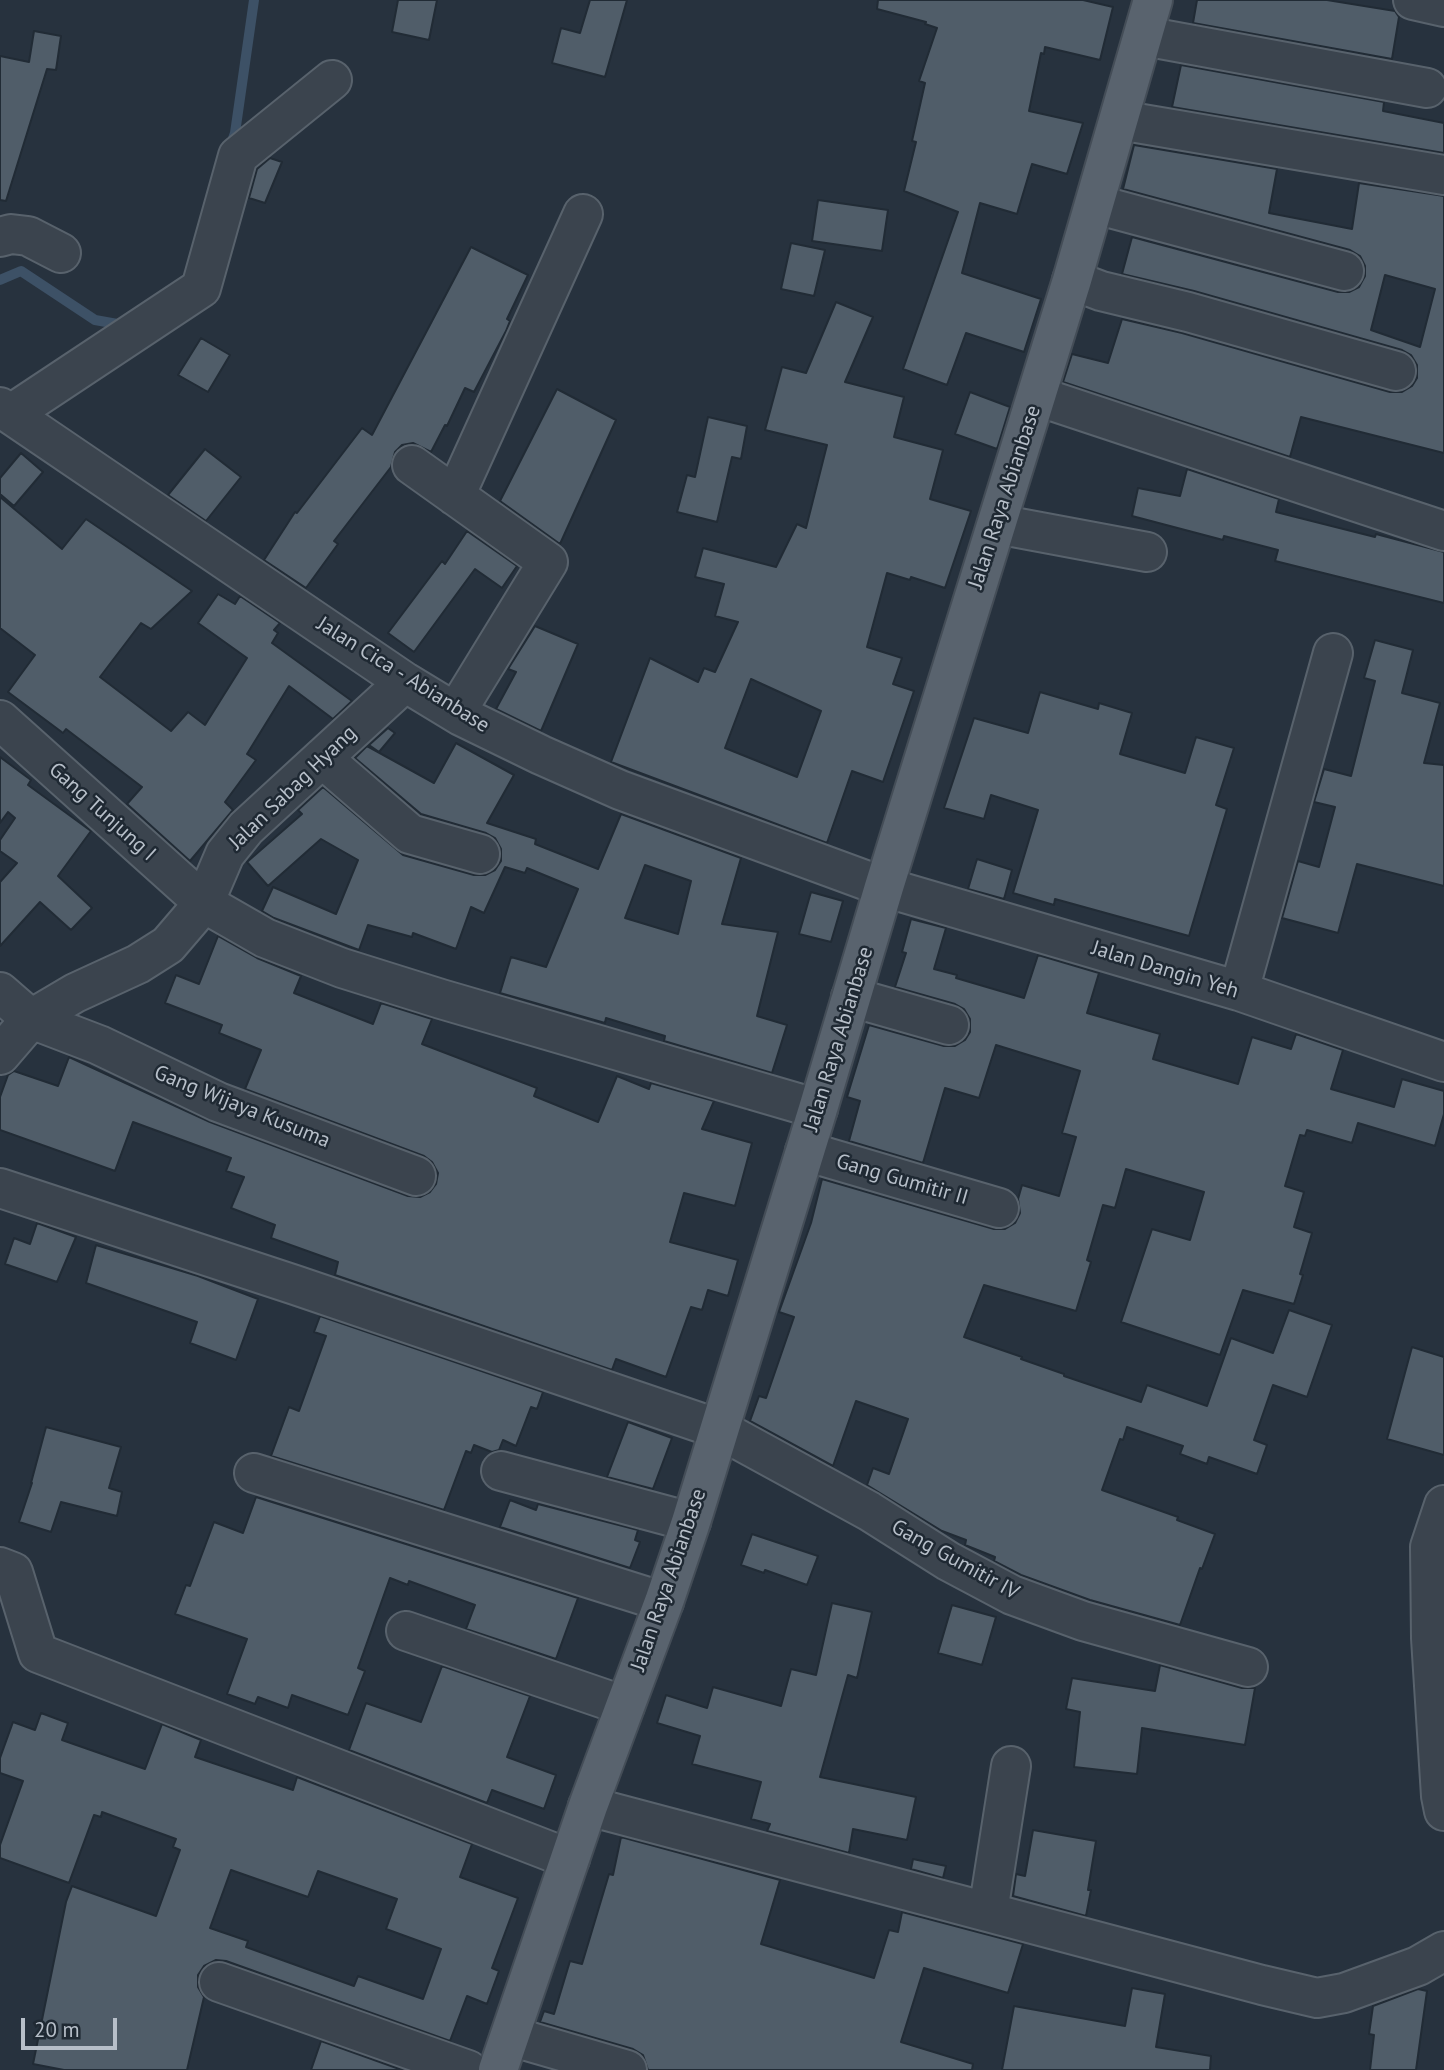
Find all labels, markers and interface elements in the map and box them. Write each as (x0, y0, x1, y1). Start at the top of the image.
street label: Jalan Raya Abianbase (963, 402, 1047, 592)
street label: Jalan Cica - Abianbase (312, 612, 494, 738)
street label: Jalan Sabag Hyang (224, 721, 362, 855)
street label: Gang Tunjung I (43, 757, 161, 867)
street label: Jalan Dangin Yeh (1089, 936, 1241, 1004)
street label: Jalan Raya Abianbase (799, 944, 879, 1134)
street label: Gang Wijaya Kusuma (150, 1060, 334, 1154)
street label: Gang Gumitir II (833, 1149, 971, 1211)
street label: Jalan Raya Abianbase (626, 1486, 712, 1674)
street label: Gang Gumitir IV (887, 1515, 1023, 1605)
scale bar (24, 2004, 121, 2048)
text: 20 m (34, 2016, 80, 2043)

